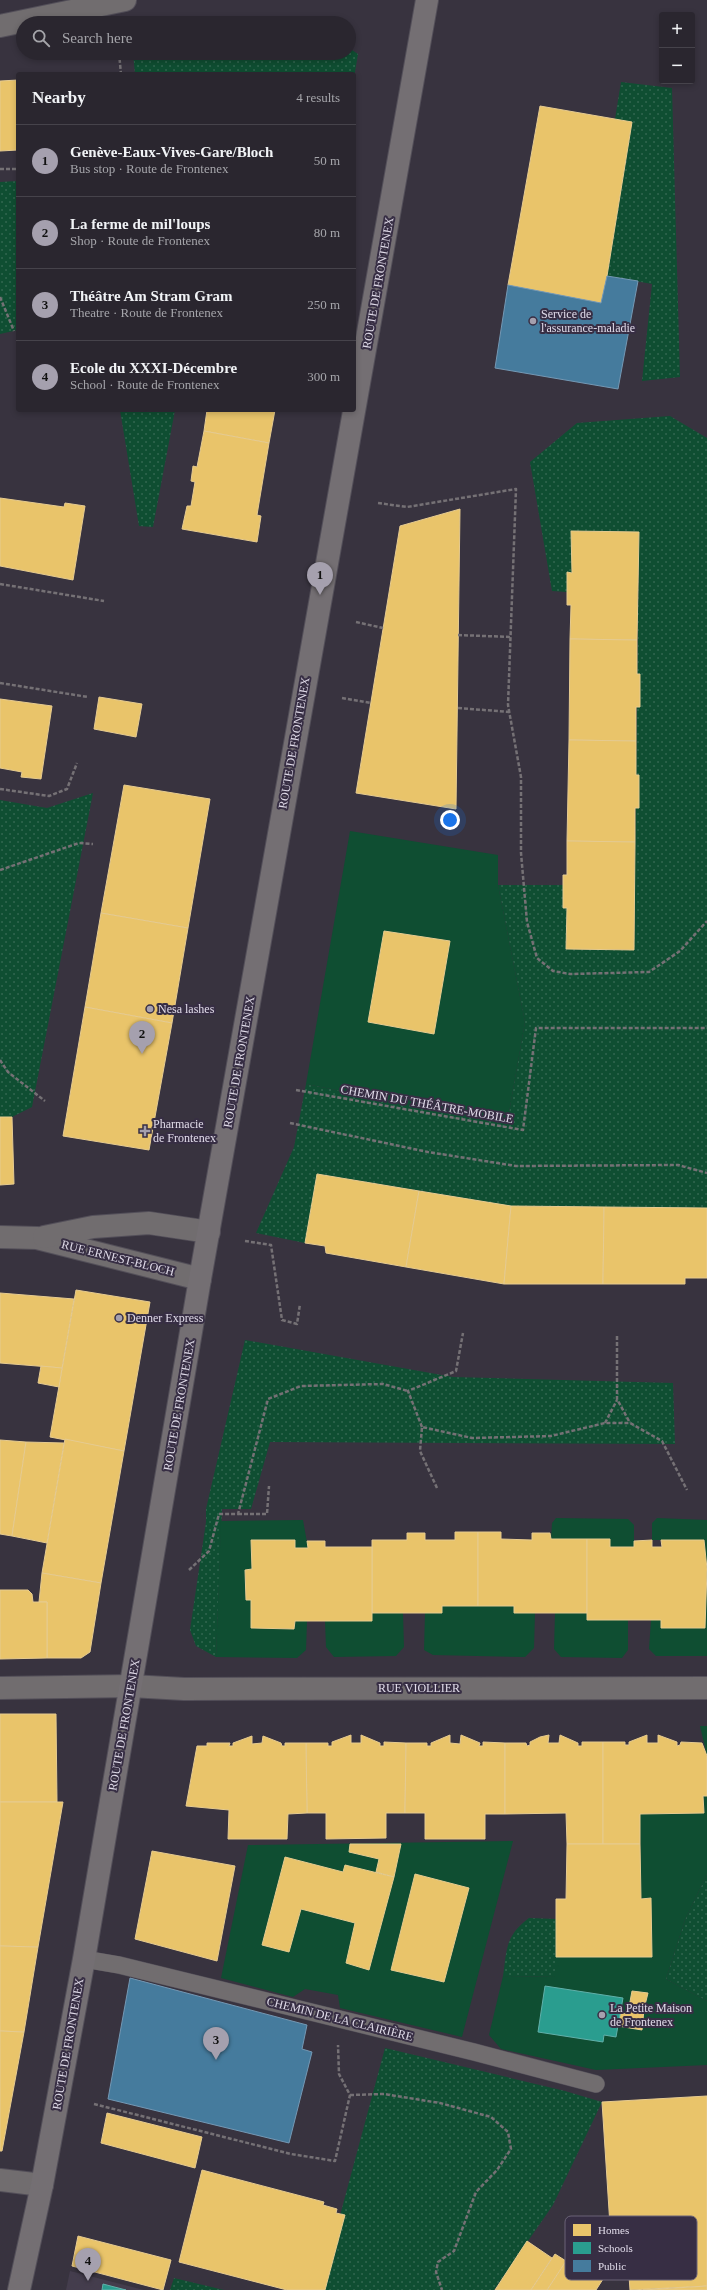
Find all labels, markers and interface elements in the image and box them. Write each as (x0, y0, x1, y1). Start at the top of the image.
map controls (659, 12, 695, 84)
button: + (659, 12, 695, 48)
search box (16, 16, 356, 60)
icon: search (30, 27, 52, 49)
text: Search here (62, 30, 132, 46)
button: − (659, 48, 695, 84)
text: Nearby (32, 88, 86, 107)
text: 4 results (296, 90, 340, 105)
text: Genève-Eaux-Vives-Gare/Bloch (70, 144, 273, 160)
text: 1 (42, 153, 48, 168)
text: 50 m (314, 153, 340, 168)
text: Bus stop · Route de Frontenex (70, 161, 229, 176)
text: La ferme de mil'loups (70, 216, 210, 232)
street label: ROUTE DE FRONTENEX (360, 216, 397, 350)
text: 2 (42, 225, 48, 240)
text: 80 m (314, 225, 340, 240)
text: Shop · Route de Frontenex (70, 233, 210, 248)
text: Théâtre Am Stram Gram (70, 288, 233, 304)
text: 3 (42, 297, 48, 312)
text: 250 m (307, 297, 340, 312)
text: Theatre · Route de Frontenex (70, 305, 223, 320)
place label: Service de l'assurance-maladie (541, 307, 635, 335)
marker: Service de l'assurance-maladie (528, 316, 538, 326)
text: Ecole du XXXI-Décembre (70, 360, 237, 376)
text: 4 (42, 369, 48, 384)
text: 300 m (307, 369, 340, 384)
text: School · Route de Frontenex (70, 377, 219, 392)
pin: 1 (307, 562, 333, 595)
street label: ROUTE DE FRONTENEX (276, 676, 313, 810)
your location (440, 810, 460, 830)
street label: ROUTE DE FRONTENEX (221, 995, 258, 1129)
place label: Nesa lashes (158, 1002, 215, 1016)
marker: Nesa lashes (145, 1004, 155, 1014)
pin: 2 (129, 1021, 155, 1054)
street label: CHEMIN DU THÉÂTRE-MOBILE (340, 1082, 514, 1126)
place label: Pharmacie de Frontenex (153, 1117, 216, 1145)
marker: Pharmacie de Frontenex (140, 1126, 150, 1136)
street label: RUE ERNEST-BLOCH (60, 1237, 176, 1279)
place label: Denner Express (127, 1311, 204, 1325)
marker: Denner Express (114, 1313, 124, 1323)
street label: ROUTE DE FRONTENEX (161, 1338, 198, 1472)
street label: ROUTE DE FRONTENEX (106, 1658, 143, 1792)
street label: RUE VIOLLIER (378, 1681, 460, 1695)
street label: ROUTE DE FRONTENEX (50, 1977, 87, 2111)
street label: CHEMIN DE LA CLAIRIÈRE (265, 1994, 415, 2044)
place label: La Petite Maison de Frontenex (610, 2001, 692, 2029)
marker: La Petite Maison de Frontenex (597, 2010, 607, 2020)
pin: 3 (203, 2027, 229, 2060)
legend (565, 2216, 697, 2280)
text: Homes (598, 2224, 629, 2236)
text: Schools (598, 2242, 633, 2254)
pin: 4 (75, 2248, 101, 2281)
text: Public (598, 2260, 626, 2272)

